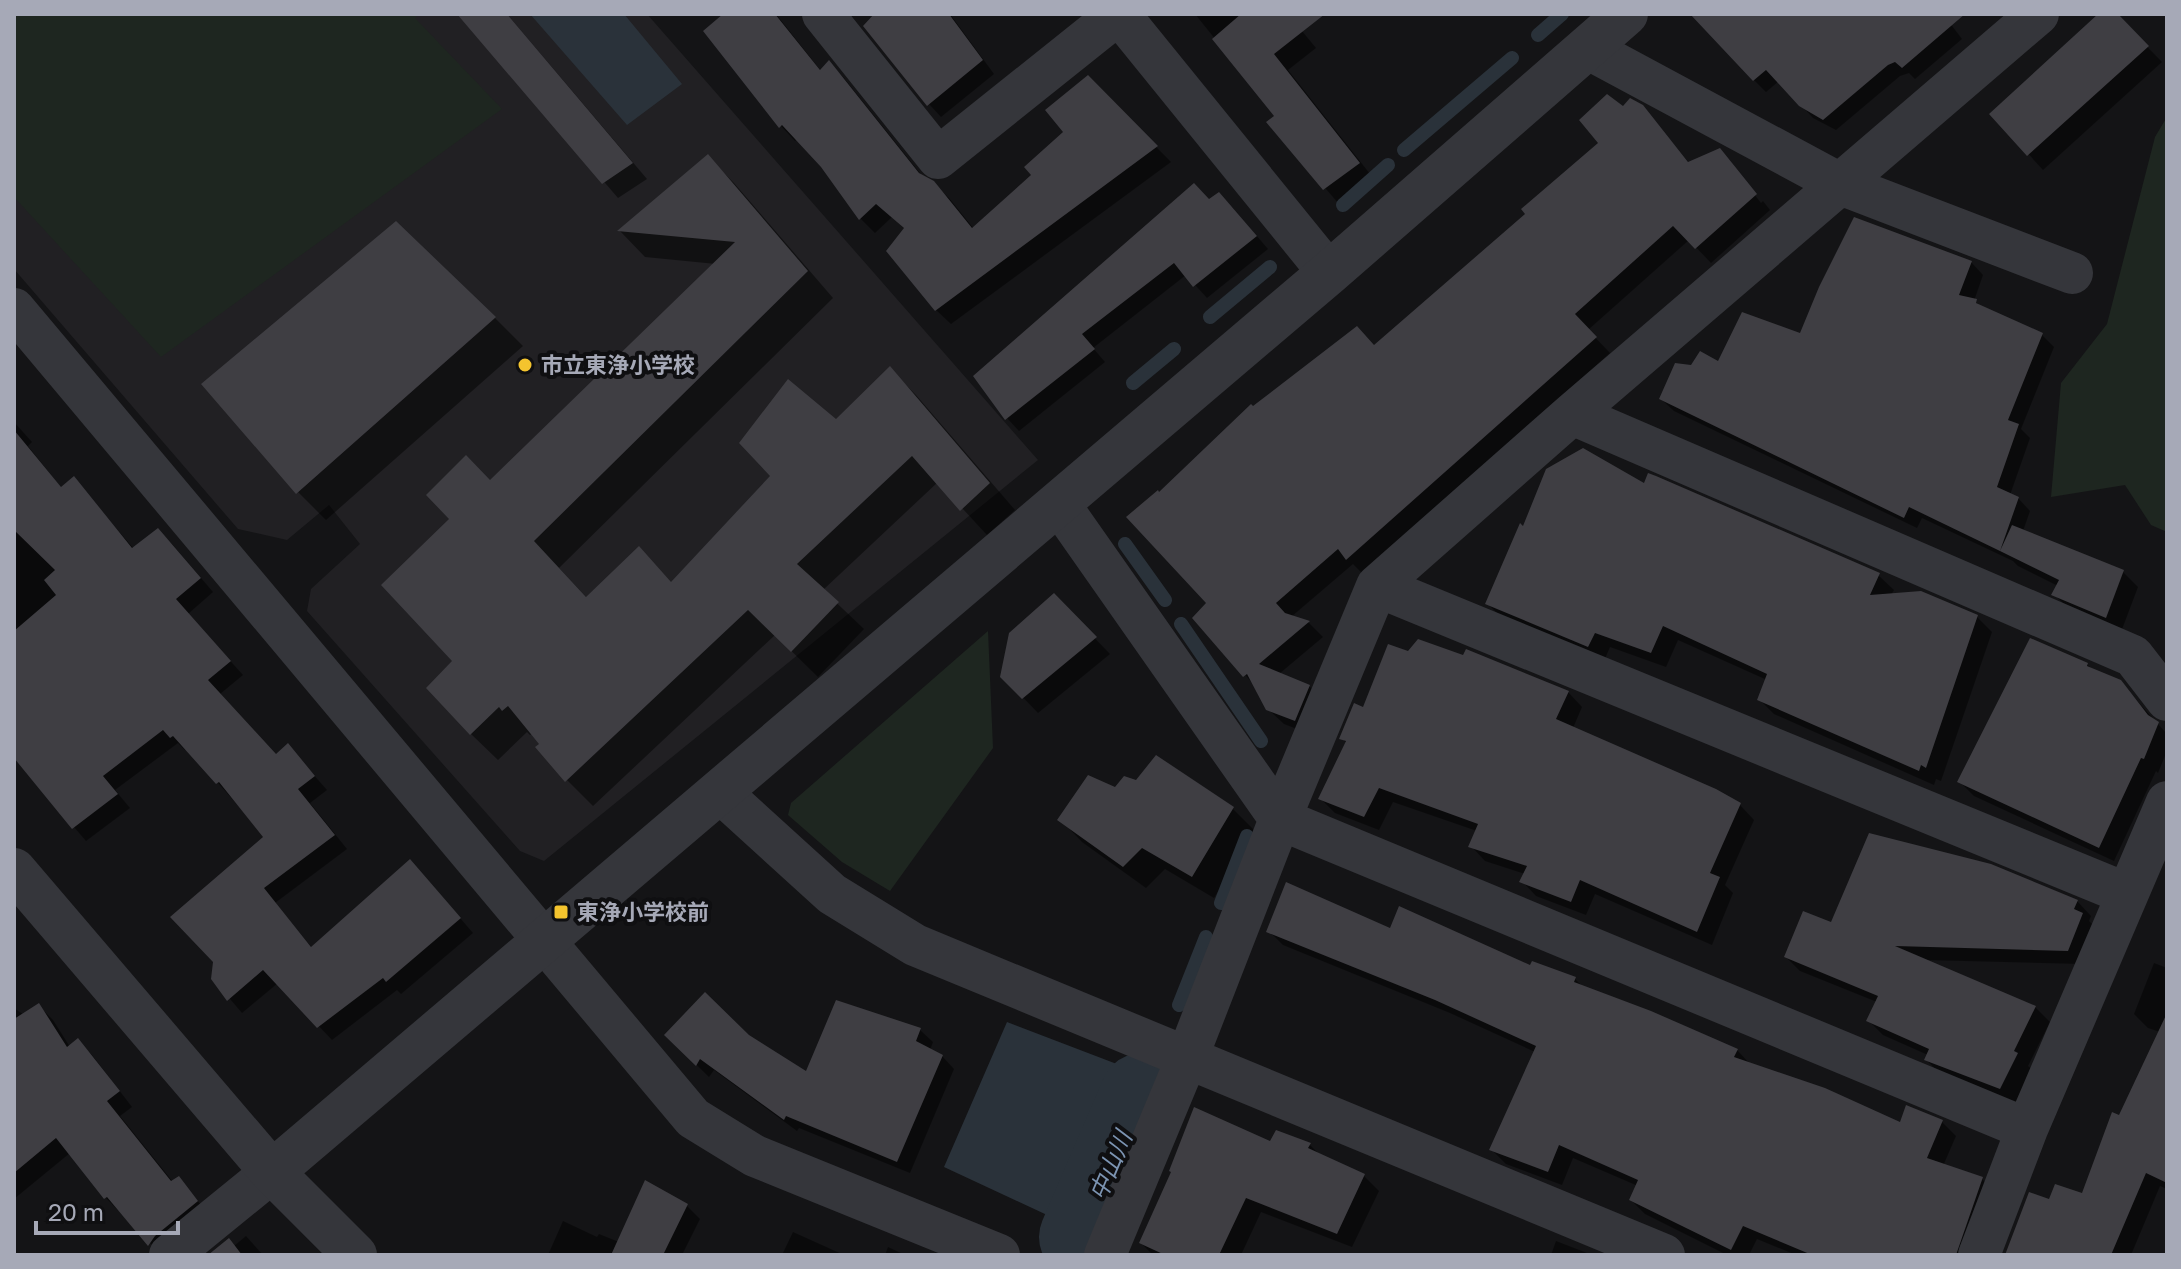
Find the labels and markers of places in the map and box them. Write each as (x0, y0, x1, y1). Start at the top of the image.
place label: 市立東浄小学校 (541, 351, 695, 378)
marker: 市立東浄小学校 (516, 356, 534, 374)
place label: 東浄小学校前 (577, 898, 709, 925)
marker: 東浄小学校前 (552, 903, 570, 921)

